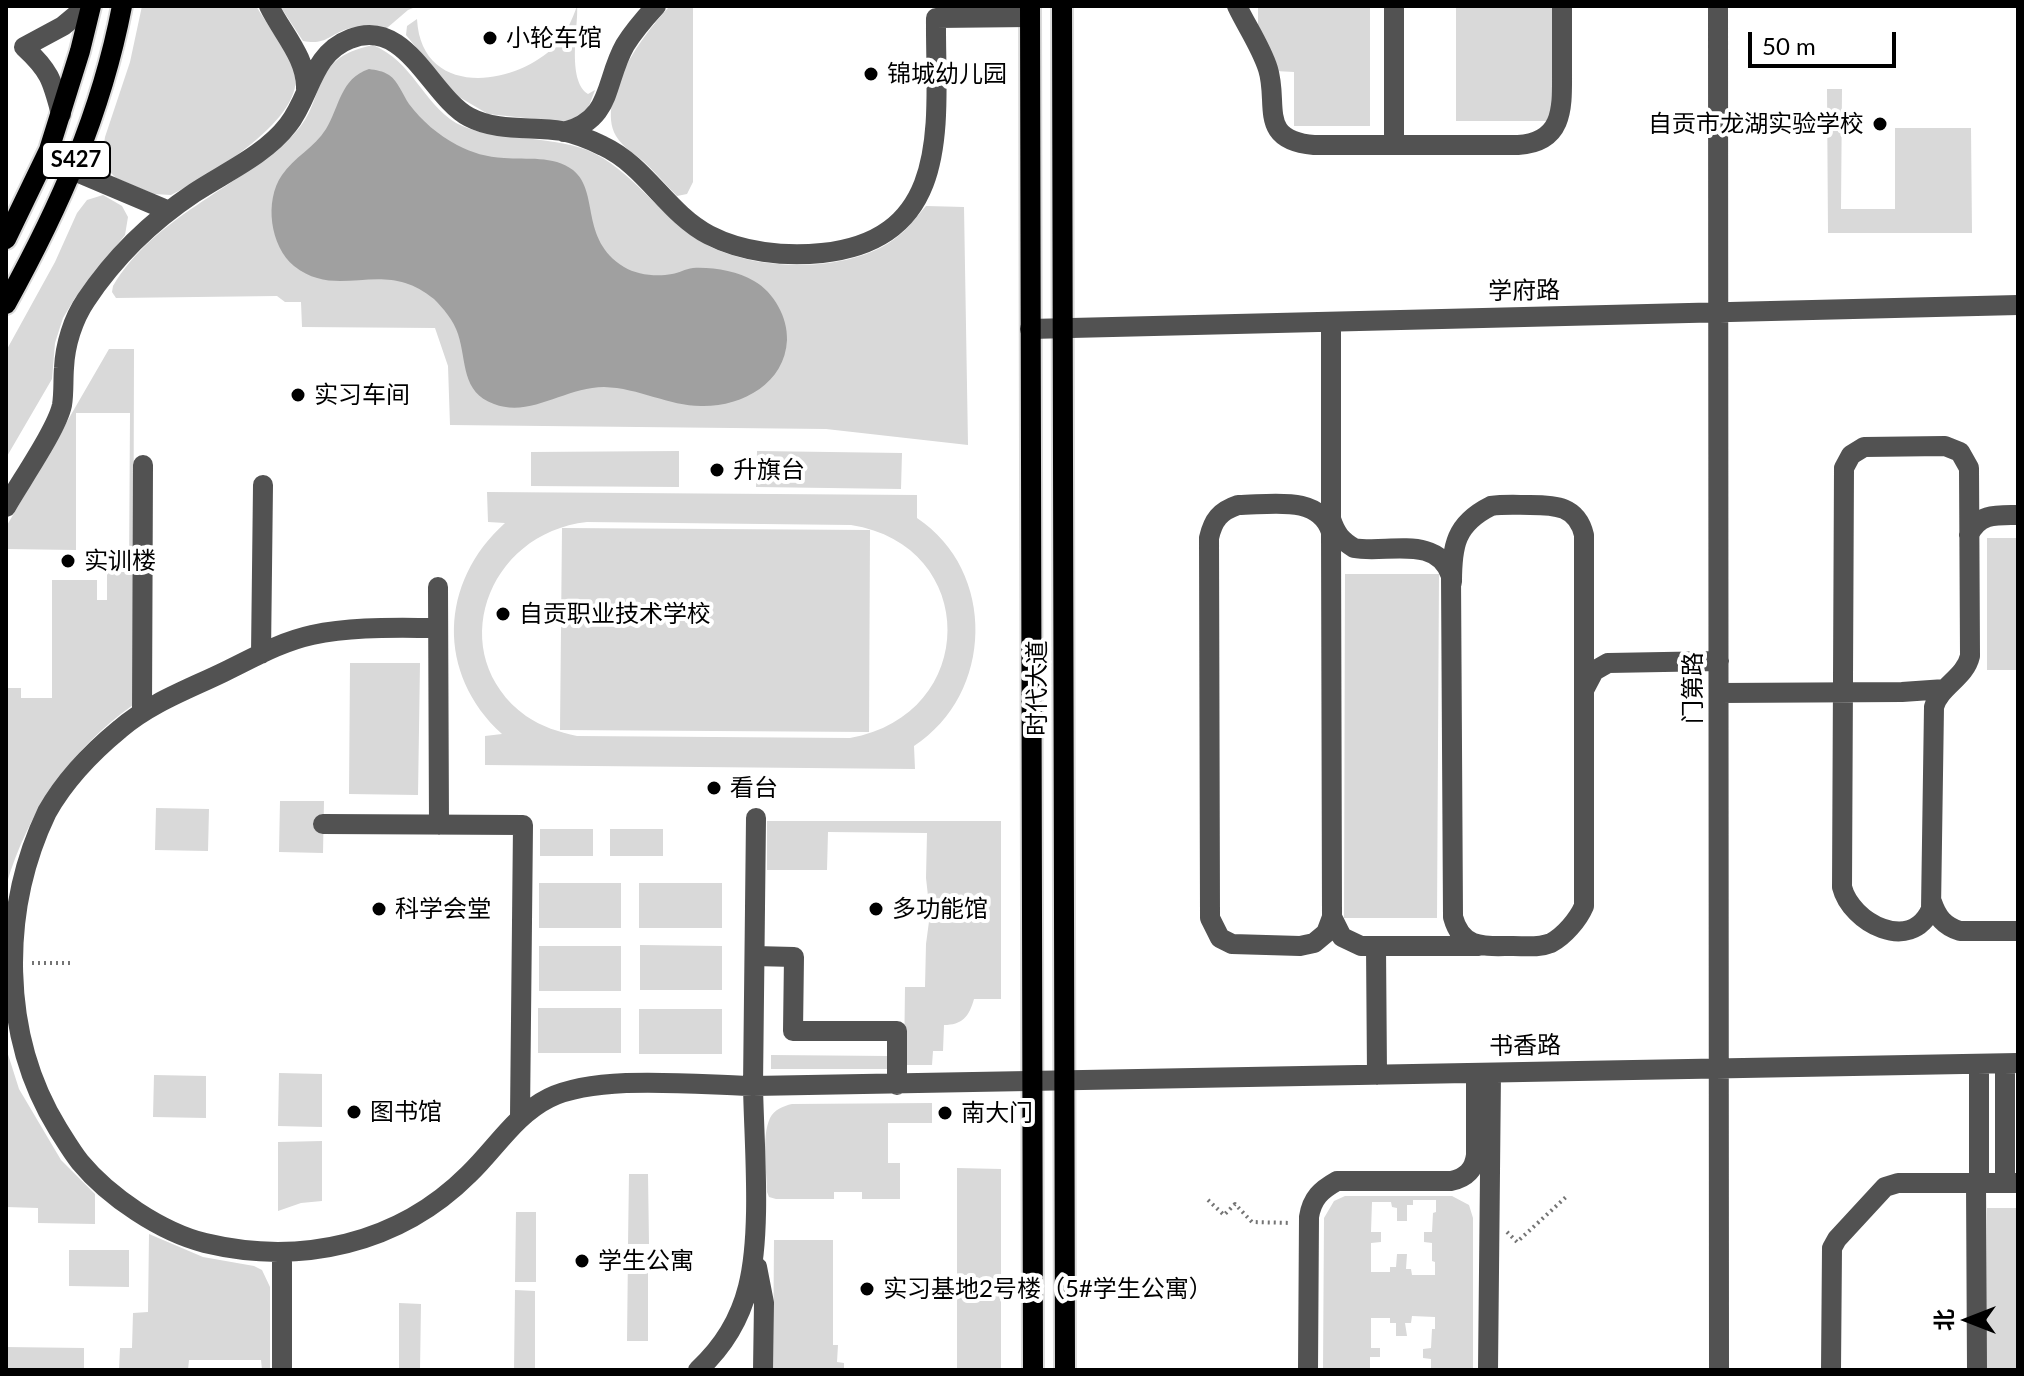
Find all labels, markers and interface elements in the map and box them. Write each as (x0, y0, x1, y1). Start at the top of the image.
scale bar (1752, 16, 1900, 66)
place label: 小轮车馆 (506, 24, 602, 52)
marker: 小轮车馆 (481, 29, 499, 47)
text: 50 m (1762, 31, 1816, 60)
place label: 锦城幼儿园 (887, 60, 1007, 88)
marker: 锦城幼儿园 (862, 65, 880, 83)
place label: 自贡市龙湖实验学校 (1648, 110, 1864, 138)
marker: 自贡市龙湖实验学校 (1871, 115, 1889, 133)
road number: S427 (42, 142, 110, 178)
street label: 学府路 (1488, 276, 1560, 306)
place label: 实习车间 (314, 381, 410, 409)
marker: 实习车间 (289, 386, 307, 404)
place label: 升旗台 (733, 456, 805, 484)
marker: 升旗台 (708, 461, 726, 479)
place label: 实训楼 (84, 547, 156, 575)
marker: 实训楼 (59, 552, 77, 570)
place label: 自贡职业技术学校 (519, 600, 711, 628)
marker: 自贡职业技术学校 (494, 605, 512, 623)
street label: 时代大道 (1023, 640, 1051, 736)
street label: 门第路 (1679, 652, 1707, 724)
place label: 看台 (730, 774, 778, 802)
marker: 看台 (705, 779, 723, 797)
place label: 科学会堂 (395, 895, 491, 923)
place label: 多功能馆 (892, 895, 988, 923)
marker: 科学会堂 (370, 900, 388, 918)
marker: 多功能馆 (867, 900, 885, 918)
street label: 书香路 (1489, 1031, 1561, 1061)
place label: 图书馆 (370, 1098, 442, 1126)
place label: 南大门 (961, 1099, 1033, 1127)
marker: 图书馆 (345, 1103, 363, 1121)
marker: 南大门 (936, 1104, 954, 1122)
place label: 学生公寓 (598, 1247, 694, 1275)
marker: 学生公寓 (573, 1252, 591, 1270)
place label: 实习基地2号楼（5#学生公寓） (883, 1275, 1213, 1303)
marker: 实习基地2号楼（5#学生公寓） (858, 1280, 876, 1298)
north arrow (1928, 1280, 2008, 1360)
text: 北 (1930, 1309, 1957, 1331)

